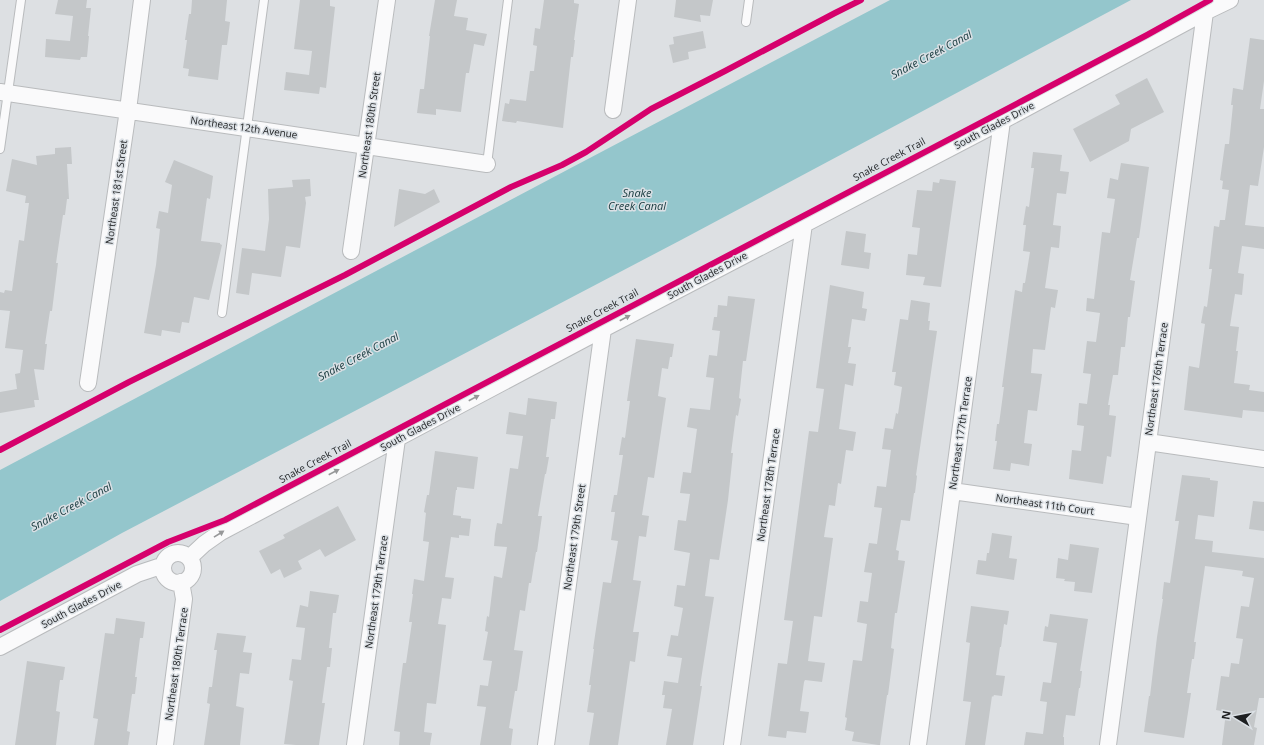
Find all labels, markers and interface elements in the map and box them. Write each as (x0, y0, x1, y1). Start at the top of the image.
water label: Snake Creek Canal (888, 26, 974, 82)
street label: Northeast 180th Street (355, 71, 383, 179)
street label: South Glades Drive (951, 98, 1037, 152)
street label: Northeast 12th Avenue (190, 113, 299, 141)
street label: Snake Creek Trail (850, 134, 928, 184)
street label: Northeast 181st Street (102, 138, 130, 245)
water label: Snake Creek Canal (608, 185, 666, 213)
street label: South Glades Drive (664, 248, 750, 302)
street label: Snake Creek Trail (563, 285, 641, 335)
one-way arrow (620, 314, 631, 321)
street label: Northeast 176th Terrace (1141, 321, 1171, 436)
water label: Snake Creek Canal (315, 328, 401, 384)
street label: Northeast 177th Terrace (945, 375, 975, 490)
one-way arrow (468, 395, 479, 402)
street label: South Glades Drive (377, 400, 463, 454)
street label: Northeast 178th Terrace (753, 427, 783, 542)
street label: Snake Creek Trail (276, 436, 354, 486)
one-way arrow (328, 469, 340, 476)
water label: Snake Creek Canal (28, 478, 114, 534)
street label: Northeast 179th Street (560, 483, 588, 591)
street label: Northeast 11th Court (995, 490, 1096, 518)
one-way arrow (213, 530, 225, 537)
street label: Northeast 179th Terrace (361, 534, 391, 649)
street label: South Glades Drive (38, 577, 124, 631)
street label: Northeast 180th Terrace (161, 606, 191, 721)
north arrow (1216, 697, 1256, 737)
text: N (1217, 709, 1234, 721)

